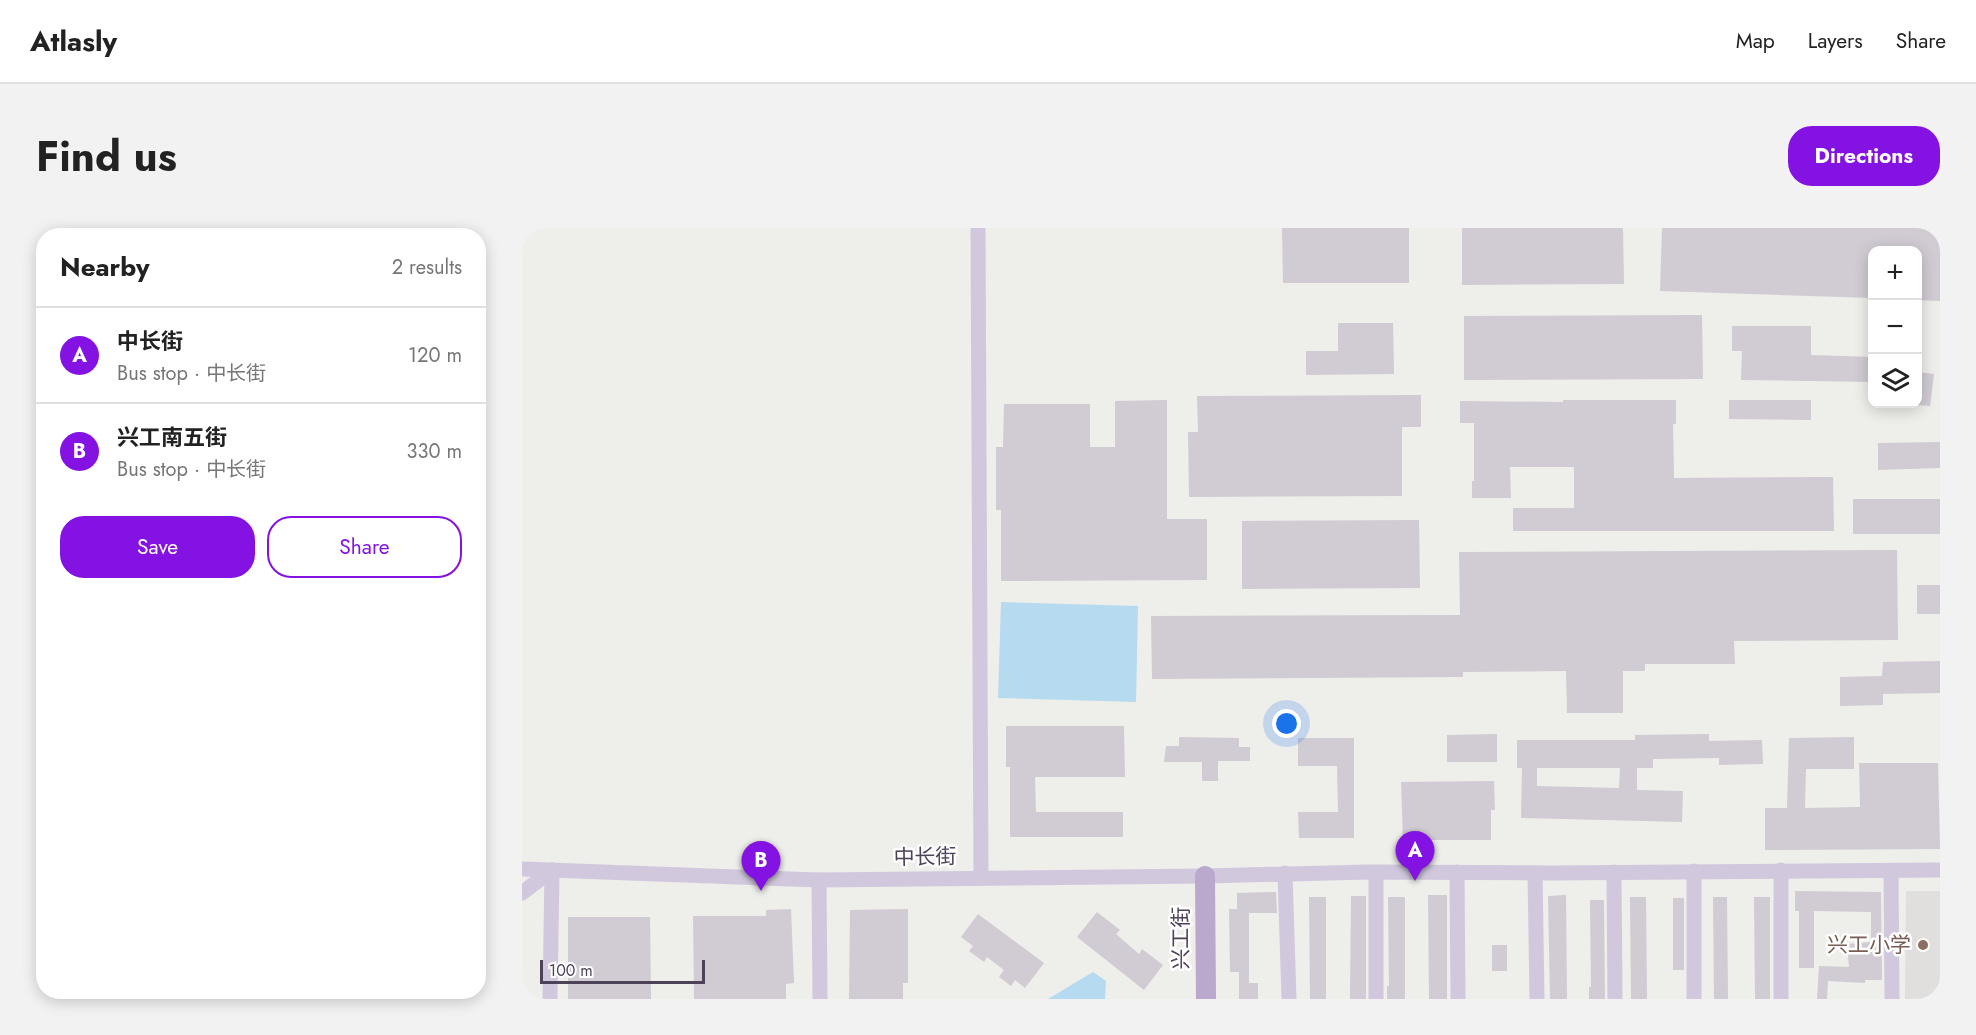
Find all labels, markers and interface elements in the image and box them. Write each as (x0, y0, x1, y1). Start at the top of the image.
text: Atlasly (30, 21, 117, 62)
text: Map (1736, 26, 1775, 56)
text: Layers (1808, 26, 1863, 56)
text: Share (1896, 26, 1946, 56)
text: Find us (36, 126, 177, 187)
button: Directions (1788, 126, 1940, 186)
map controls (1868, 246, 1922, 408)
button: + (1868, 246, 1922, 300)
text: Nearby (60, 248, 149, 286)
text: 2 results (392, 253, 462, 282)
button: − (1868, 300, 1922, 354)
text: 中长街 (117, 325, 183, 357)
text: A (72, 341, 87, 370)
text: 120 m (408, 341, 462, 370)
button: layers (1868, 354, 1922, 408)
text: Bus stop · 中长街 (117, 359, 266, 388)
text: 兴工南五街 (117, 421, 227, 453)
text: B (73, 437, 86, 466)
text: 330 m (407, 437, 462, 466)
text: Bus stop · 中长街 (117, 455, 266, 484)
button: Save (60, 516, 255, 578)
button: Share (267, 516, 462, 578)
your location (1272, 709, 1301, 738)
pin: A (1396, 832, 1434, 881)
street label: 中长街 (893, 841, 957, 873)
pin: B (742, 842, 780, 891)
street label: 兴工街 (1166, 907, 1196, 970)
place label: 兴工小学 (1827, 930, 1911, 960)
marker: 兴工小学 (1916, 938, 1930, 952)
scale bar (540, 957, 705, 984)
text: 100 m (549, 959, 593, 982)

